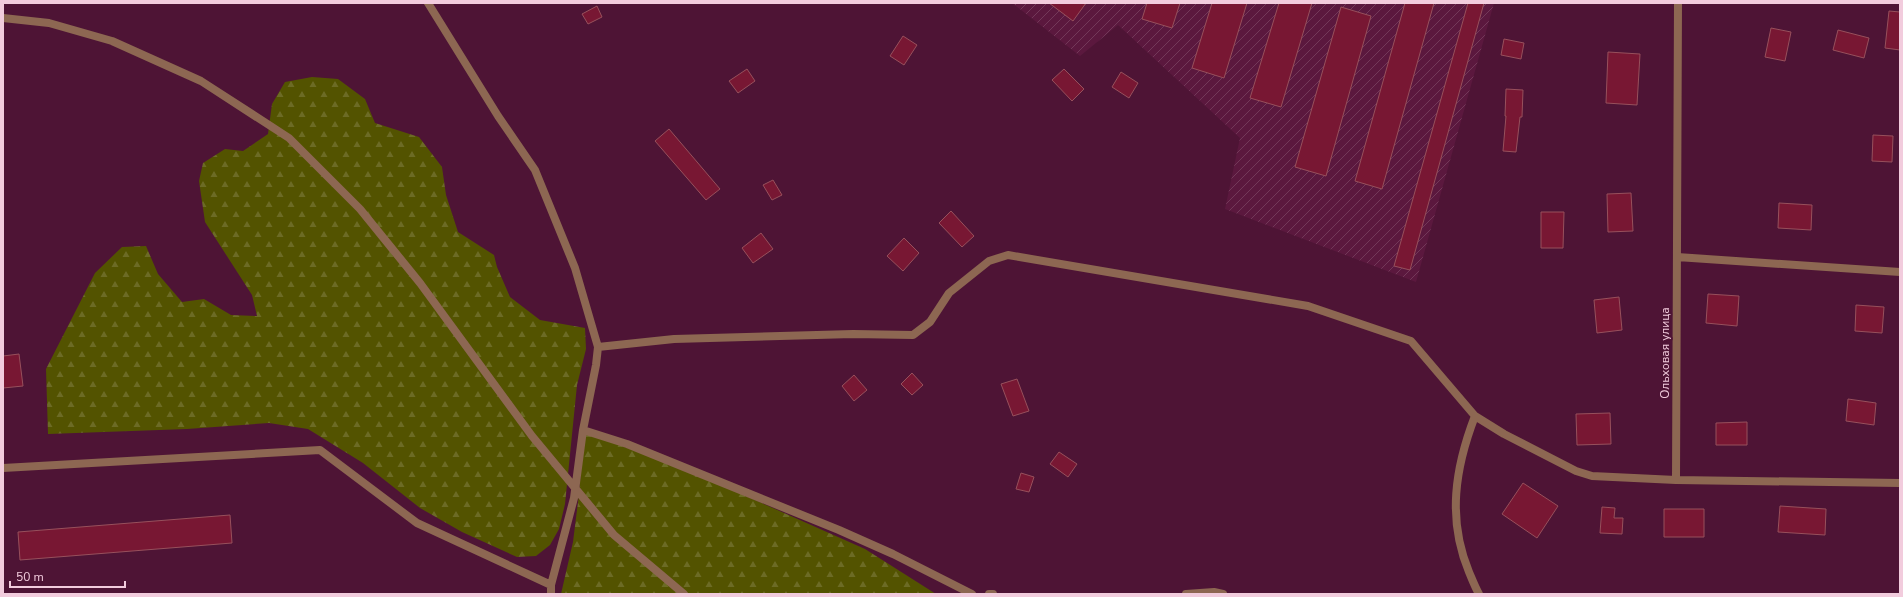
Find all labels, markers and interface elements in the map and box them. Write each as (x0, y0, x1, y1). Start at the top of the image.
street label: Ольховая улица (1657, 307, 1673, 399)
scale bar (10, 563, 125, 589)
text: 50 m (16, 569, 44, 585)

